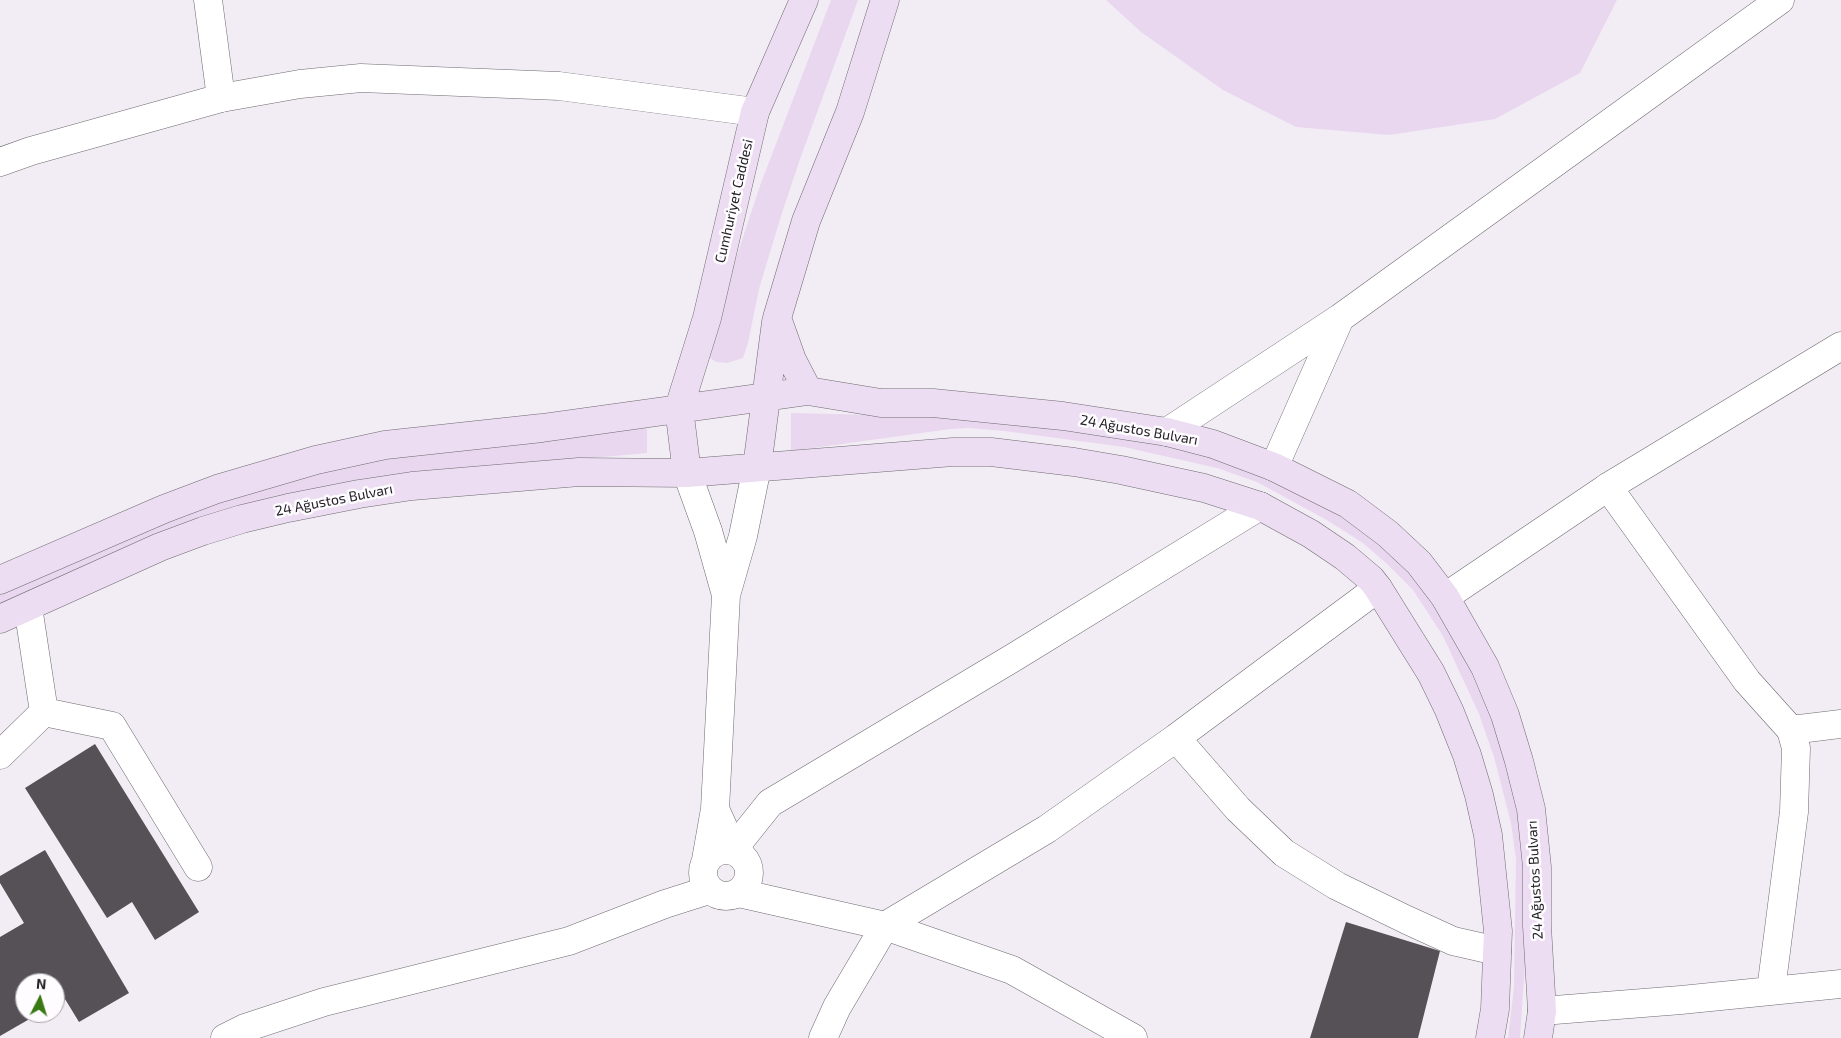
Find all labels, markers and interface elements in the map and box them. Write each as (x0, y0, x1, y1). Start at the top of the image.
street label: Cumhuriyet Caddesi (712, 137, 756, 265)
street label: 24 Ağustos Bulvarı (1079, 411, 1199, 449)
street label: 24 Ağustos Bulvarı (274, 480, 394, 520)
street label: 24 Ağustos Bulvarı (1523, 820, 1547, 940)
north arrow (15, 973, 65, 1023)
text: N (35, 975, 47, 992)

